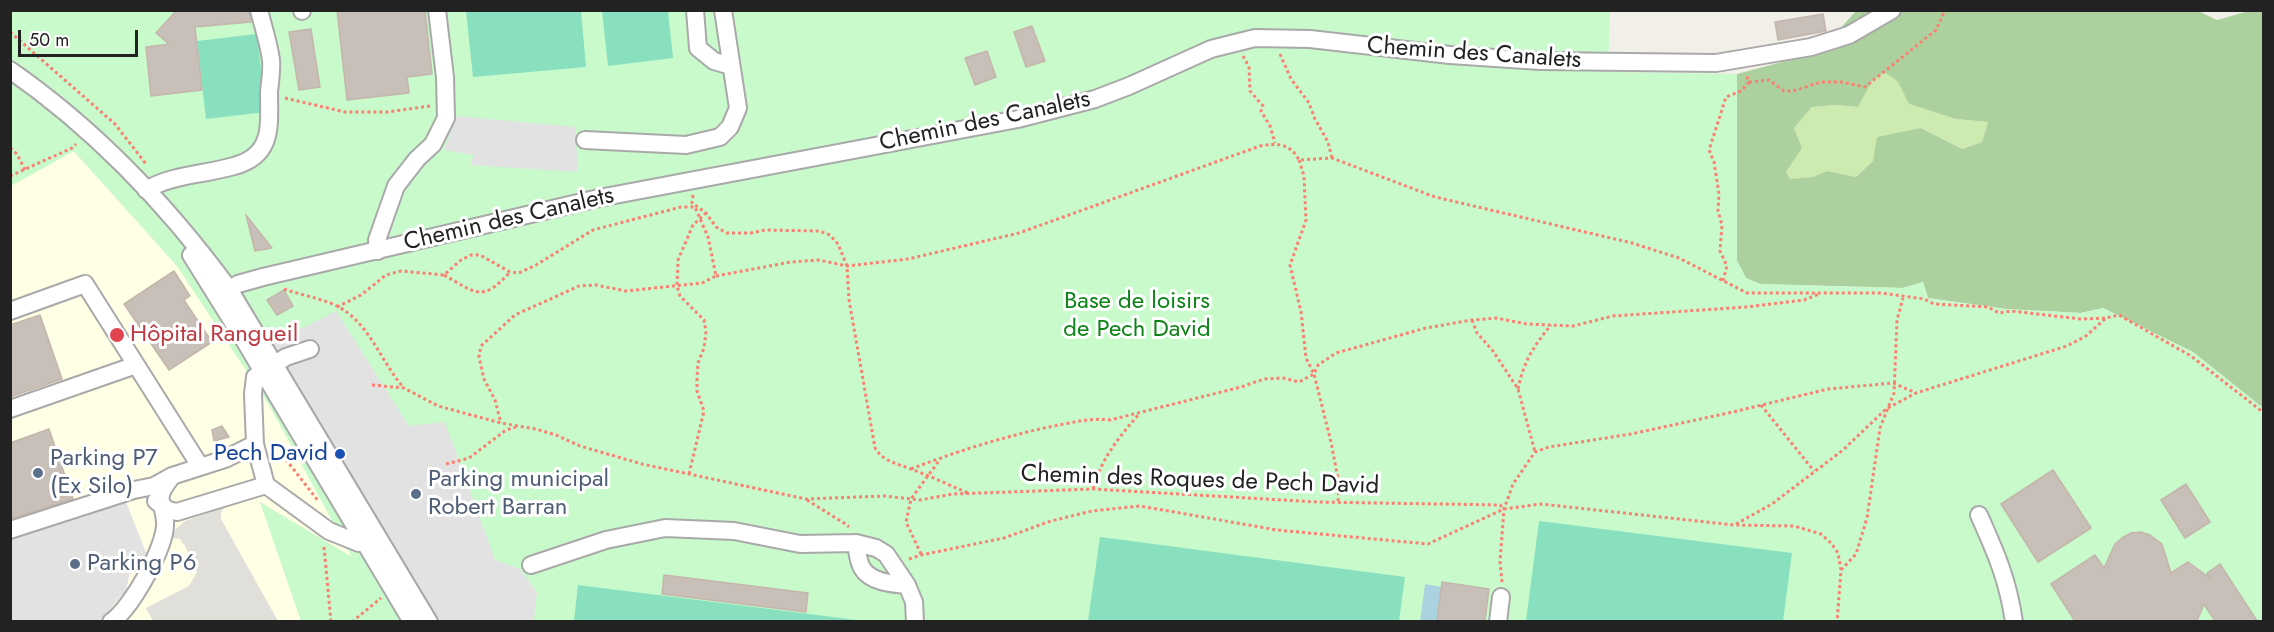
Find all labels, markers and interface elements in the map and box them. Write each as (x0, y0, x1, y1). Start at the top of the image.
scale bar (21, 18, 141, 56)
text: 50 m (29, 27, 69, 53)
street label: Chemin des Canalets (1366, 32, 1582, 76)
street label: Chemin des Canalets (877, 86, 1093, 158)
street label: Chemin des Canalets (401, 182, 617, 258)
park label: Base de loisirs de Pech David (1063, 288, 1211, 344)
place label: Hôpital Rangueil (130, 321, 298, 349)
marker: Hôpital Rangueil (108, 326, 126, 344)
place label: Pech David (214, 440, 328, 468)
place label: Parking P7 (Ex Silo) (50, 445, 158, 501)
marker: Pech David (333, 447, 347, 461)
street label: Chemin des Roques de Pech David (1020, 460, 1380, 502)
marker: Parking P7 (Ex Silo) (31, 466, 45, 480)
place label: Parking municipal Robert Barran (428, 466, 609, 522)
marker: Parking municipal Robert Barran (409, 487, 423, 501)
place label: Parking P6 (87, 550, 196, 578)
marker: Parking P6 (68, 557, 82, 571)

